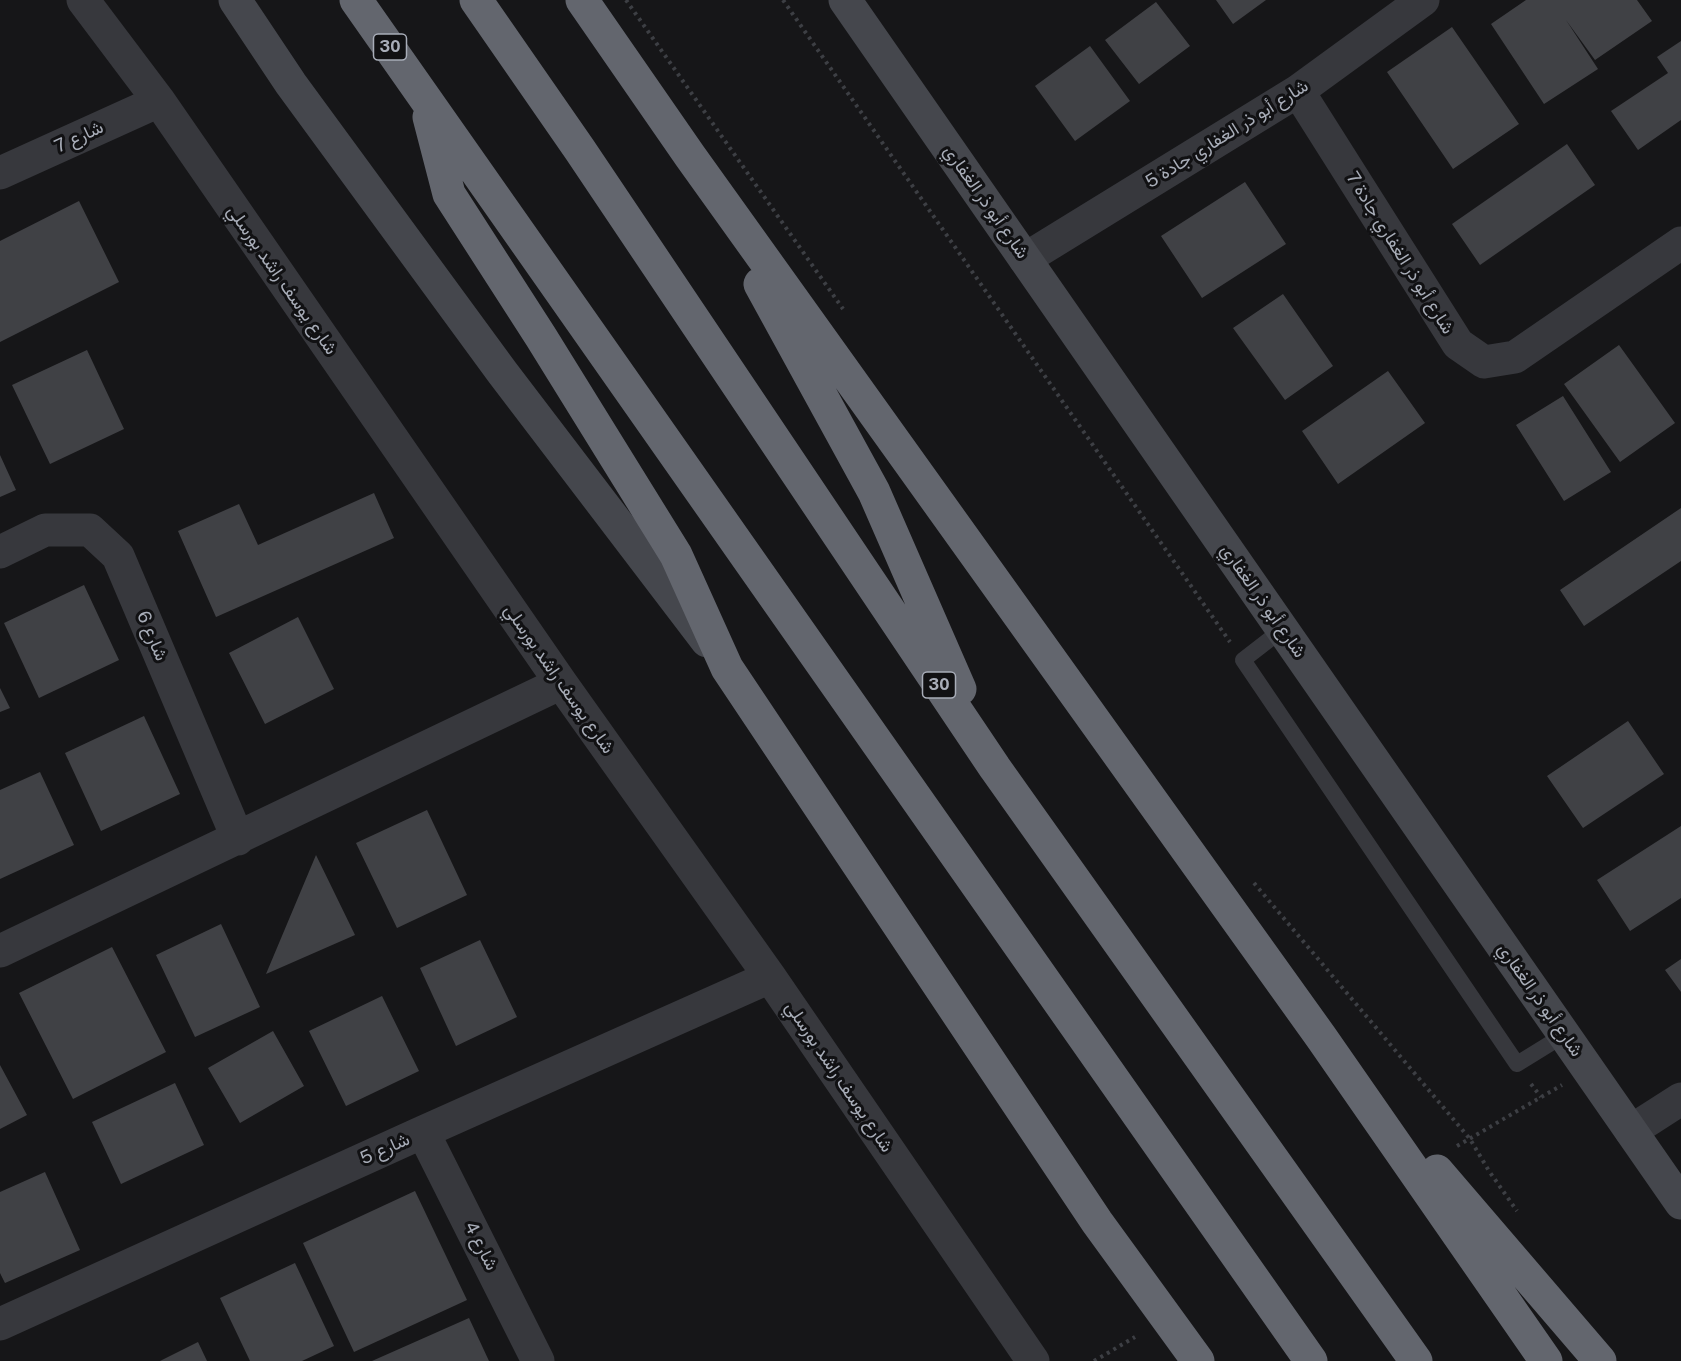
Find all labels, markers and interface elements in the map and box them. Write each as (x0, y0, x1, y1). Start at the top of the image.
road number: 30 (374, 34, 406, 60)
street label: شارع أبو ذر الغفاري جادة 5 (1142, 75, 1312, 193)
street label: شارع 7 (51, 116, 107, 158)
street label: شارع أبو ذر الغفاري (939, 141, 1033, 263)
street label: شارع أبو ذر الغفاري جادة 7 (1341, 168, 1459, 338)
street label: شارع يوسف راشد بورسلي (222, 201, 342, 359)
street label: شارع أبو ذر الغفاري (1216, 540, 1310, 662)
street label: شارع يوسف راشد بورسلي (499, 600, 619, 758)
street label: شارع 6 (132, 608, 172, 664)
road number: 30 (922, 672, 956, 698)
street label: شارع أبو ذر الغفاري (1493, 939, 1587, 1061)
street label: شارع يوسف راشد بورسلي (780, 997, 898, 1157)
street label: شارع 5 (357, 1129, 413, 1169)
street label: شارع 4 (460, 1218, 502, 1274)

